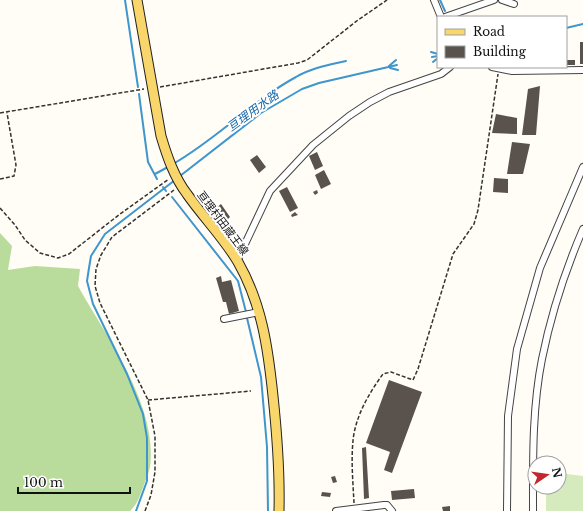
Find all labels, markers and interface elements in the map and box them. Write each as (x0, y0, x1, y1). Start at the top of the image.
legend (437, 16, 567, 68)
text: Road (473, 24, 505, 39)
text: Building (473, 44, 527, 59)
water label: 亘理用水路 (224, 86, 282, 134)
street label: 亘理村田蔵王線 (194, 188, 252, 258)
north arrow (527, 455, 567, 495)
text: N (549, 466, 565, 480)
scale bar (18, 469, 130, 495)
text: 100 m (24, 475, 63, 490)

